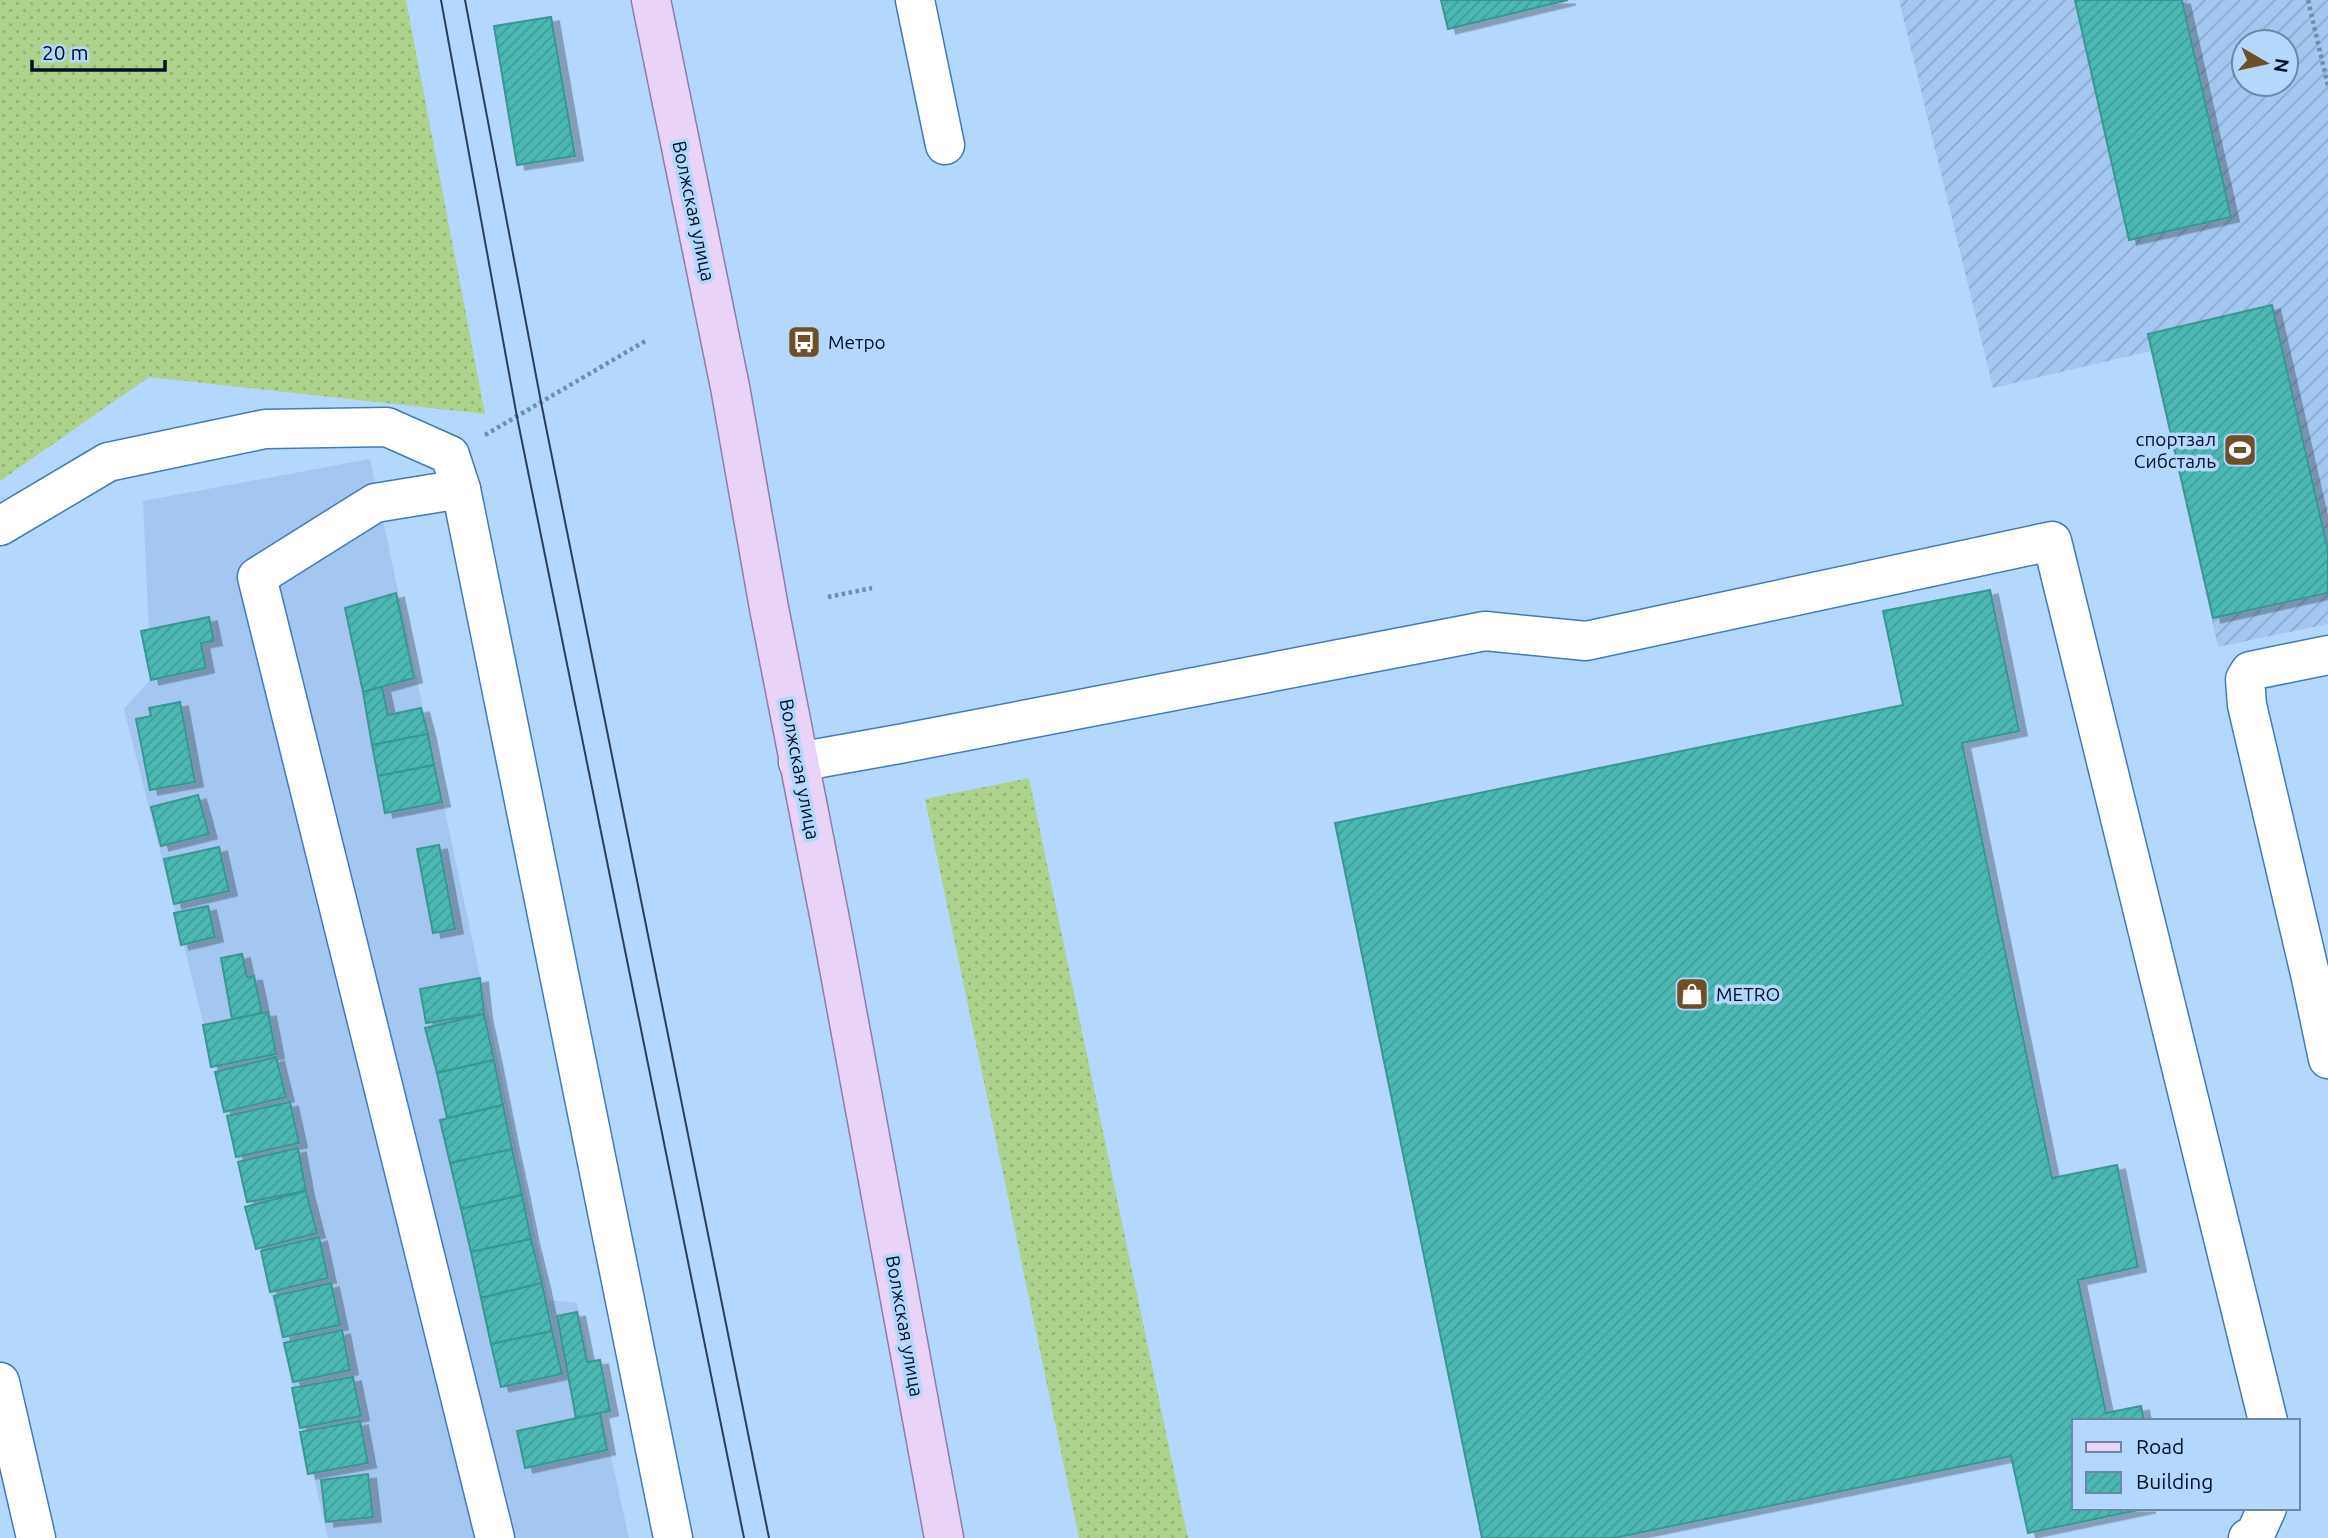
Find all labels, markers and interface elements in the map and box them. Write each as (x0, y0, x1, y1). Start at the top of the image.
scale bar (32, 28, 164, 72)
north arrow (2230, 28, 2300, 98)
text: 20 m (42, 40, 89, 64)
text: N (2270, 57, 2294, 74)
street label: Волжская улица (668, 139, 720, 283)
bus stop icon: Метро (785, 323, 823, 361)
place label: Метро (828, 331, 886, 353)
place label: спортзал Сибсталь (2134, 428, 2216, 472)
sports icon: спортзал Сибсталь (2221, 431, 2259, 469)
street label: Волжская улица (776, 697, 824, 841)
shop icon: METRO (1673, 975, 1711, 1013)
place label: METRO (1716, 983, 1780, 1005)
street label: Волжская улица (882, 1254, 928, 1398)
legend (2072, 1419, 2300, 1510)
text: Road (2136, 1434, 2184, 1458)
text: Building (2136, 1469, 2213, 1493)

